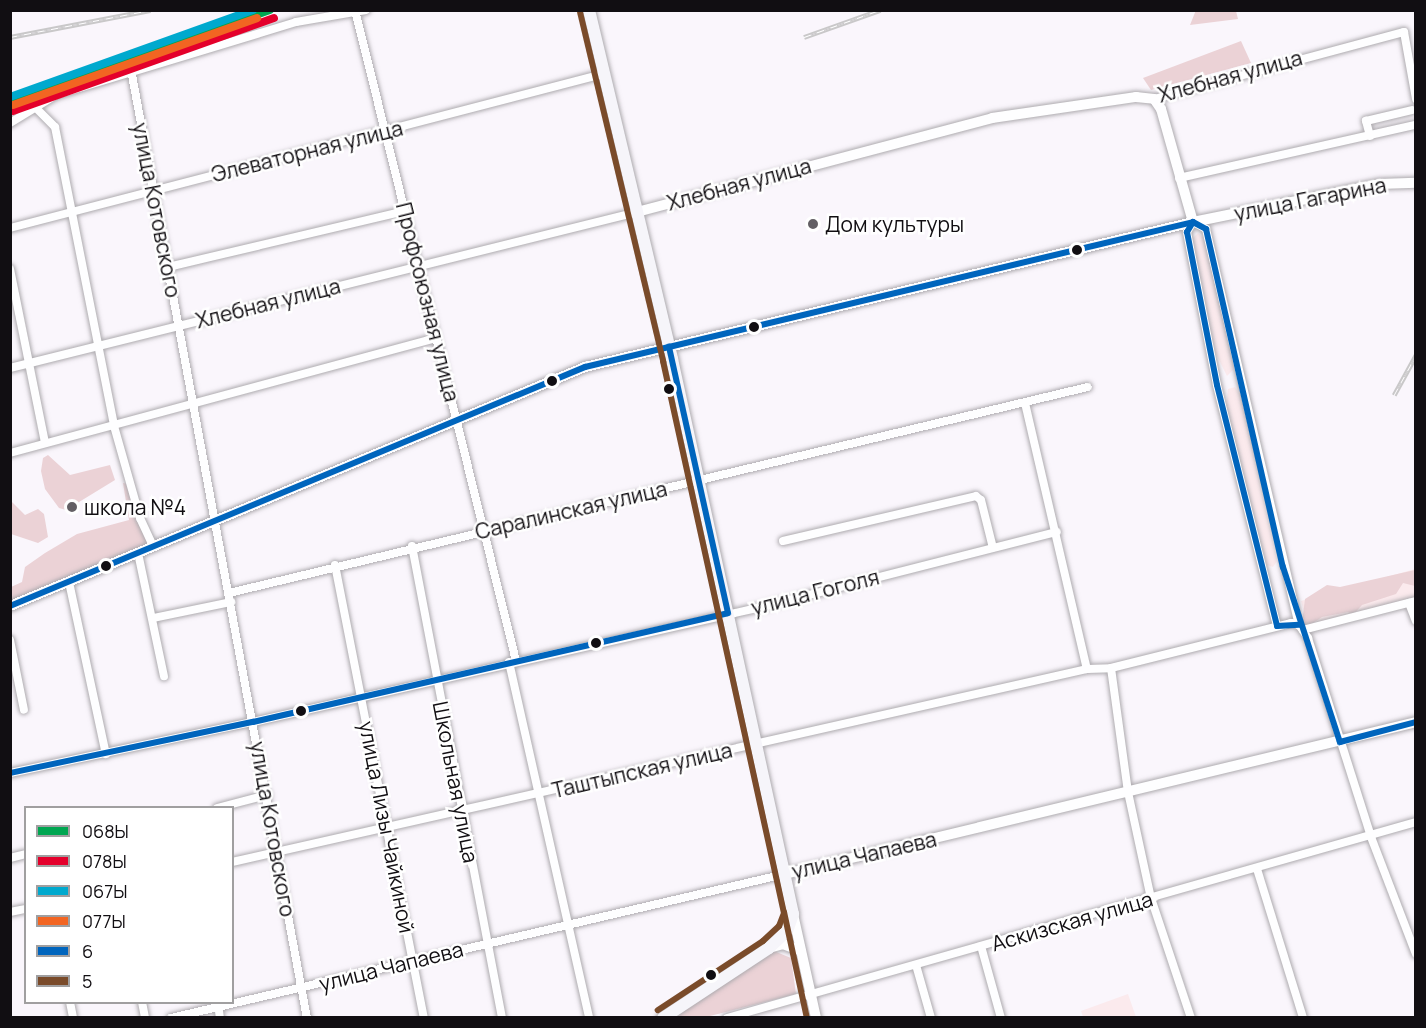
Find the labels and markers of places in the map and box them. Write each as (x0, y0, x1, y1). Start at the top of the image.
place label: Дом культуры (825, 211, 964, 237)
marker: Дом культуры (806, 217, 820, 231)
unlabelled marker (1071, 244, 1083, 256)
unlabelled marker (748, 321, 760, 333)
unlabelled marker (546, 375, 558, 387)
unlabelled marker (663, 383, 675, 395)
place label: школа №4 (84, 494, 186, 520)
marker: школа №4 (65, 500, 79, 514)
unlabelled marker (100, 560, 112, 572)
unlabelled marker (590, 637, 602, 649)
unlabelled marker (295, 705, 307, 717)
unlabelled marker (705, 969, 717, 981)

